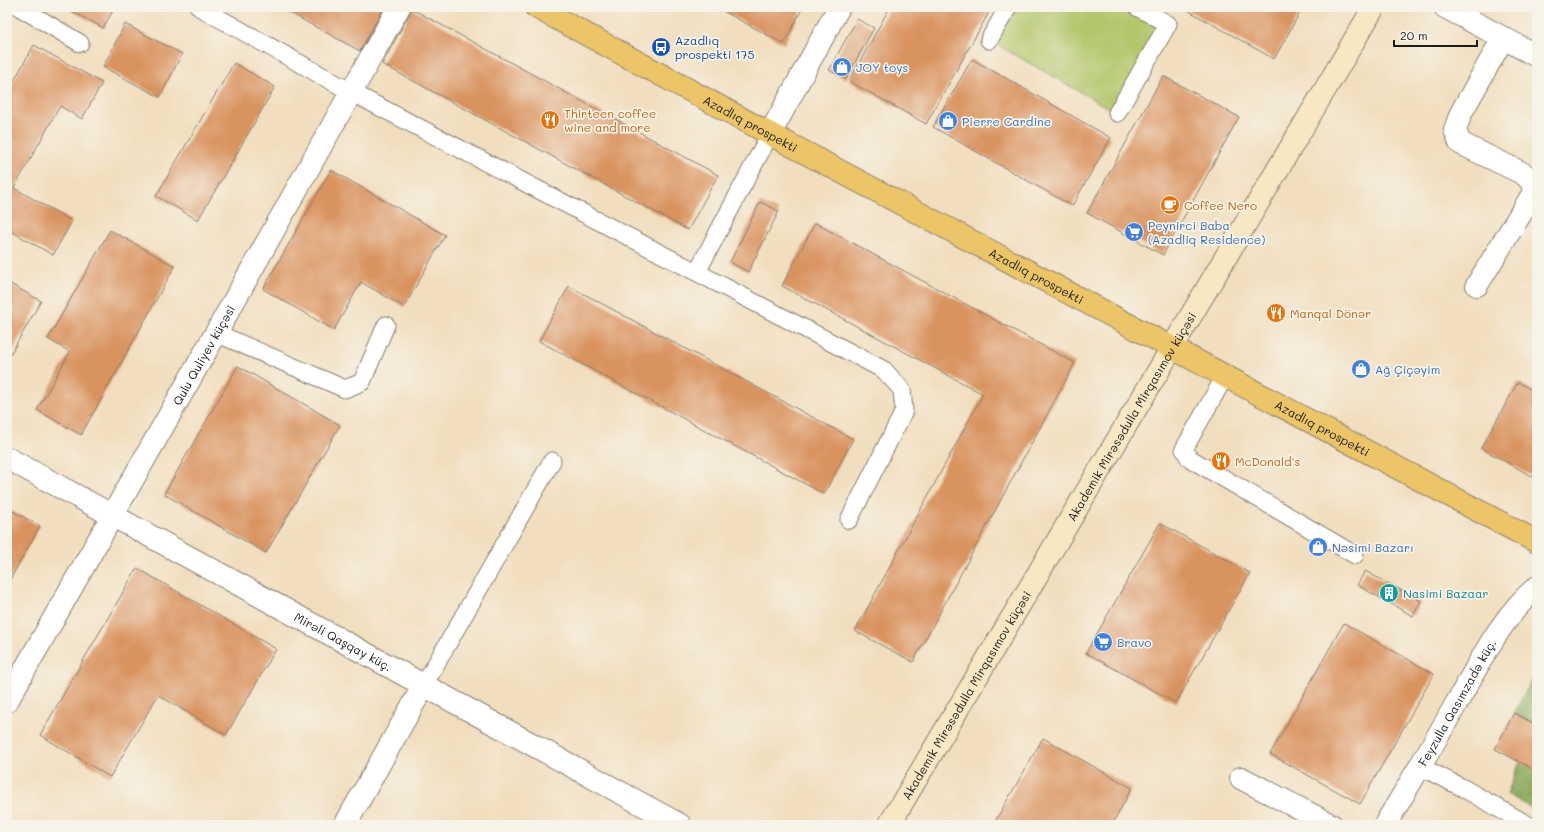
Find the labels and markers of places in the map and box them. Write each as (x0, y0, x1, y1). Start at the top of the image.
place label: Azadlıq prospekti 175 (675, 32, 754, 62)
bus stop icon: Azadlıq prospekti 175 (650, 36, 672, 58)
shop icon: JOY toys (831, 56, 853, 78)
place label: JOY toys (856, 59, 908, 75)
place label: Thirteen coffee wine and more (564, 105, 656, 135)
restaurant icon: Thirteen coffee wine and more (539, 109, 561, 131)
shop icon: Pierre Cardine (937, 110, 959, 132)
place label: Pierre Cardine (962, 113, 1051, 129)
cafe icon: Coffee Nero (1159, 194, 1181, 216)
place label: Coffee Nero (1184, 197, 1257, 213)
place label: Peynirci Baba (Azadliq Residence) (1148, 217, 1265, 247)
supermarket icon: Peynirci Baba (Azadliq Residence) (1123, 221, 1145, 243)
restaurant icon: Manqal Dönər (1265, 302, 1287, 324)
place label: Manqal Dönər (1290, 305, 1371, 321)
shop icon: Ağ Çiçəyim (1350, 358, 1372, 380)
place label: Ağ Çiçəyim (1375, 361, 1440, 377)
restaurant icon: McDonald's (1210, 450, 1232, 472)
place label: McDonald's (1235, 453, 1300, 469)
shop icon: Nəsimi Bazarı (1307, 536, 1329, 558)
place label: Nəsimi Bazarı (1332, 539, 1414, 555)
building icon: Nasimi Bazaar (1378, 582, 1400, 604)
place label: Nasimi Bazaar (1403, 585, 1489, 601)
supermarket icon: Bravo (1092, 631, 1114, 653)
place label: Bravo (1117, 634, 1151, 650)

